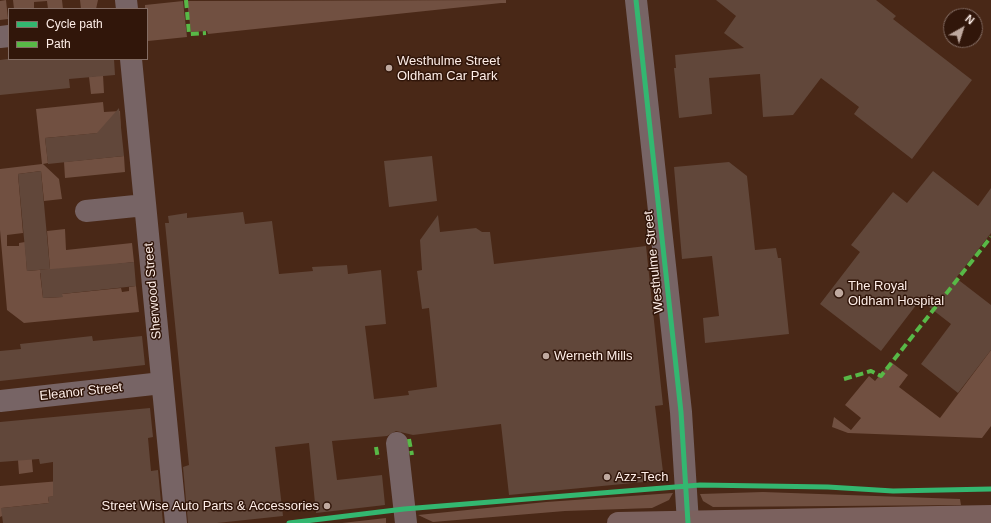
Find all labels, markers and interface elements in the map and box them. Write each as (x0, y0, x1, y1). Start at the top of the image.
legend (8, 8, 148, 60)
north arrow (943, 8, 983, 48)
text: N (963, 12, 977, 27)
text: Cycle path (46, 17, 103, 31)
text: Path (46, 37, 71, 51)
place label: Westhulme Street Oldham Car Park (397, 53, 500, 84)
marker: Westhulme Street Oldham Car Park (384, 63, 394, 73)
street label: Westhulme Street (641, 210, 667, 314)
street label: Sherwood Street (141, 242, 165, 340)
place label: The Royal Oldham Hospital (848, 278, 944, 309)
marker: The Royal Oldham Hospital (833, 287, 845, 299)
place label: Werneth Mills (554, 348, 633, 364)
marker: Werneth Mills (541, 351, 551, 361)
street label: Eleanor Street (39, 380, 123, 404)
place label: Azz-Tech (615, 469, 668, 485)
marker: Azz-Tech (602, 472, 612, 482)
place label: Street Wise Auto Parts & Accessories (102, 498, 319, 514)
marker: Street Wise Auto Parts & Accessories (322, 501, 332, 511)

